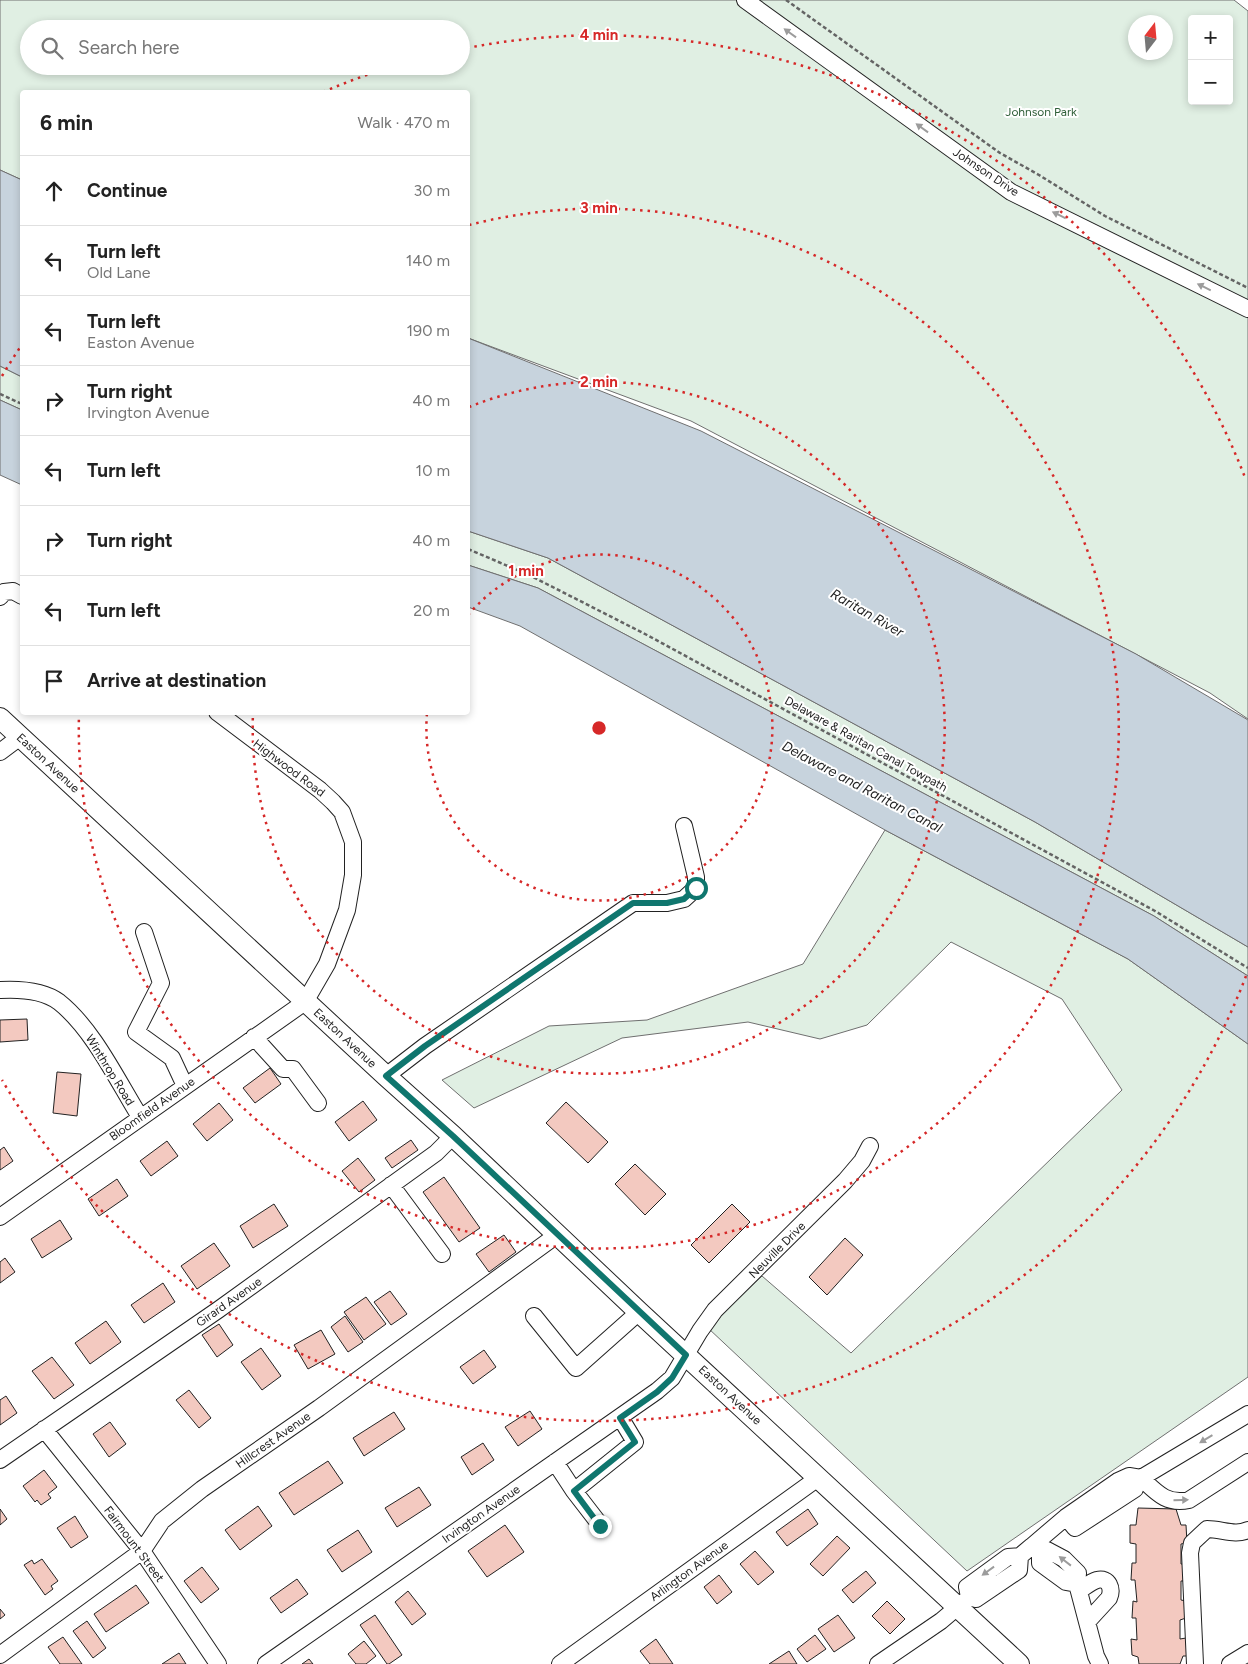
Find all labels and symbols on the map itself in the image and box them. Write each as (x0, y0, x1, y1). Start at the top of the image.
north arrow (1128, 15, 1173, 60)
text: 4 min (580, 26, 618, 44)
one-way arrow (784, 28, 797, 38)
park label: Johnson Park (1005, 105, 1077, 119)
one-way arrow (915, 123, 929, 133)
street label: Johnson Drive (950, 145, 1022, 199)
text: 3 min (580, 199, 618, 217)
one-way arrow (1051, 211, 1066, 219)
one-way arrow (1197, 283, 1211, 291)
text: 2 min (580, 373, 618, 391)
text: 1 min (508, 562, 544, 580)
water label: Raritan River (827, 585, 908, 641)
street label: Delaware & Raritan Canal Towpath (782, 693, 950, 795)
centre of rings (590, 719, 608, 737)
street label: Easton Avenue (14, 730, 83, 796)
street label: Highwood Road (250, 736, 328, 800)
water label: Delaware and Raritan Canal (779, 738, 946, 837)
route start (685, 877, 708, 900)
street label: Easton Avenue (311, 1005, 380, 1071)
street label: Winthrop Road (83, 1032, 137, 1108)
street label: Bloomfield Avenue (107, 1074, 198, 1144)
street label: Neuville Drive (746, 1219, 808, 1281)
street label: Girard Avenue (194, 1274, 265, 1330)
street label: Easton Avenue (696, 1362, 765, 1428)
street label: Hillcrest Avenue (233, 1409, 313, 1471)
one-way arrow (1200, 1434, 1213, 1443)
street label: Irvington Avenue (439, 1482, 523, 1546)
one-way arrow (1174, 1496, 1190, 1504)
street label: Fairmount Street (101, 1503, 167, 1585)
route end (589, 1515, 612, 1538)
street label: Arlington Avenue (647, 1538, 731, 1604)
one-way arrow (1058, 1556, 1071, 1566)
one-way arrow (981, 1566, 995, 1576)

